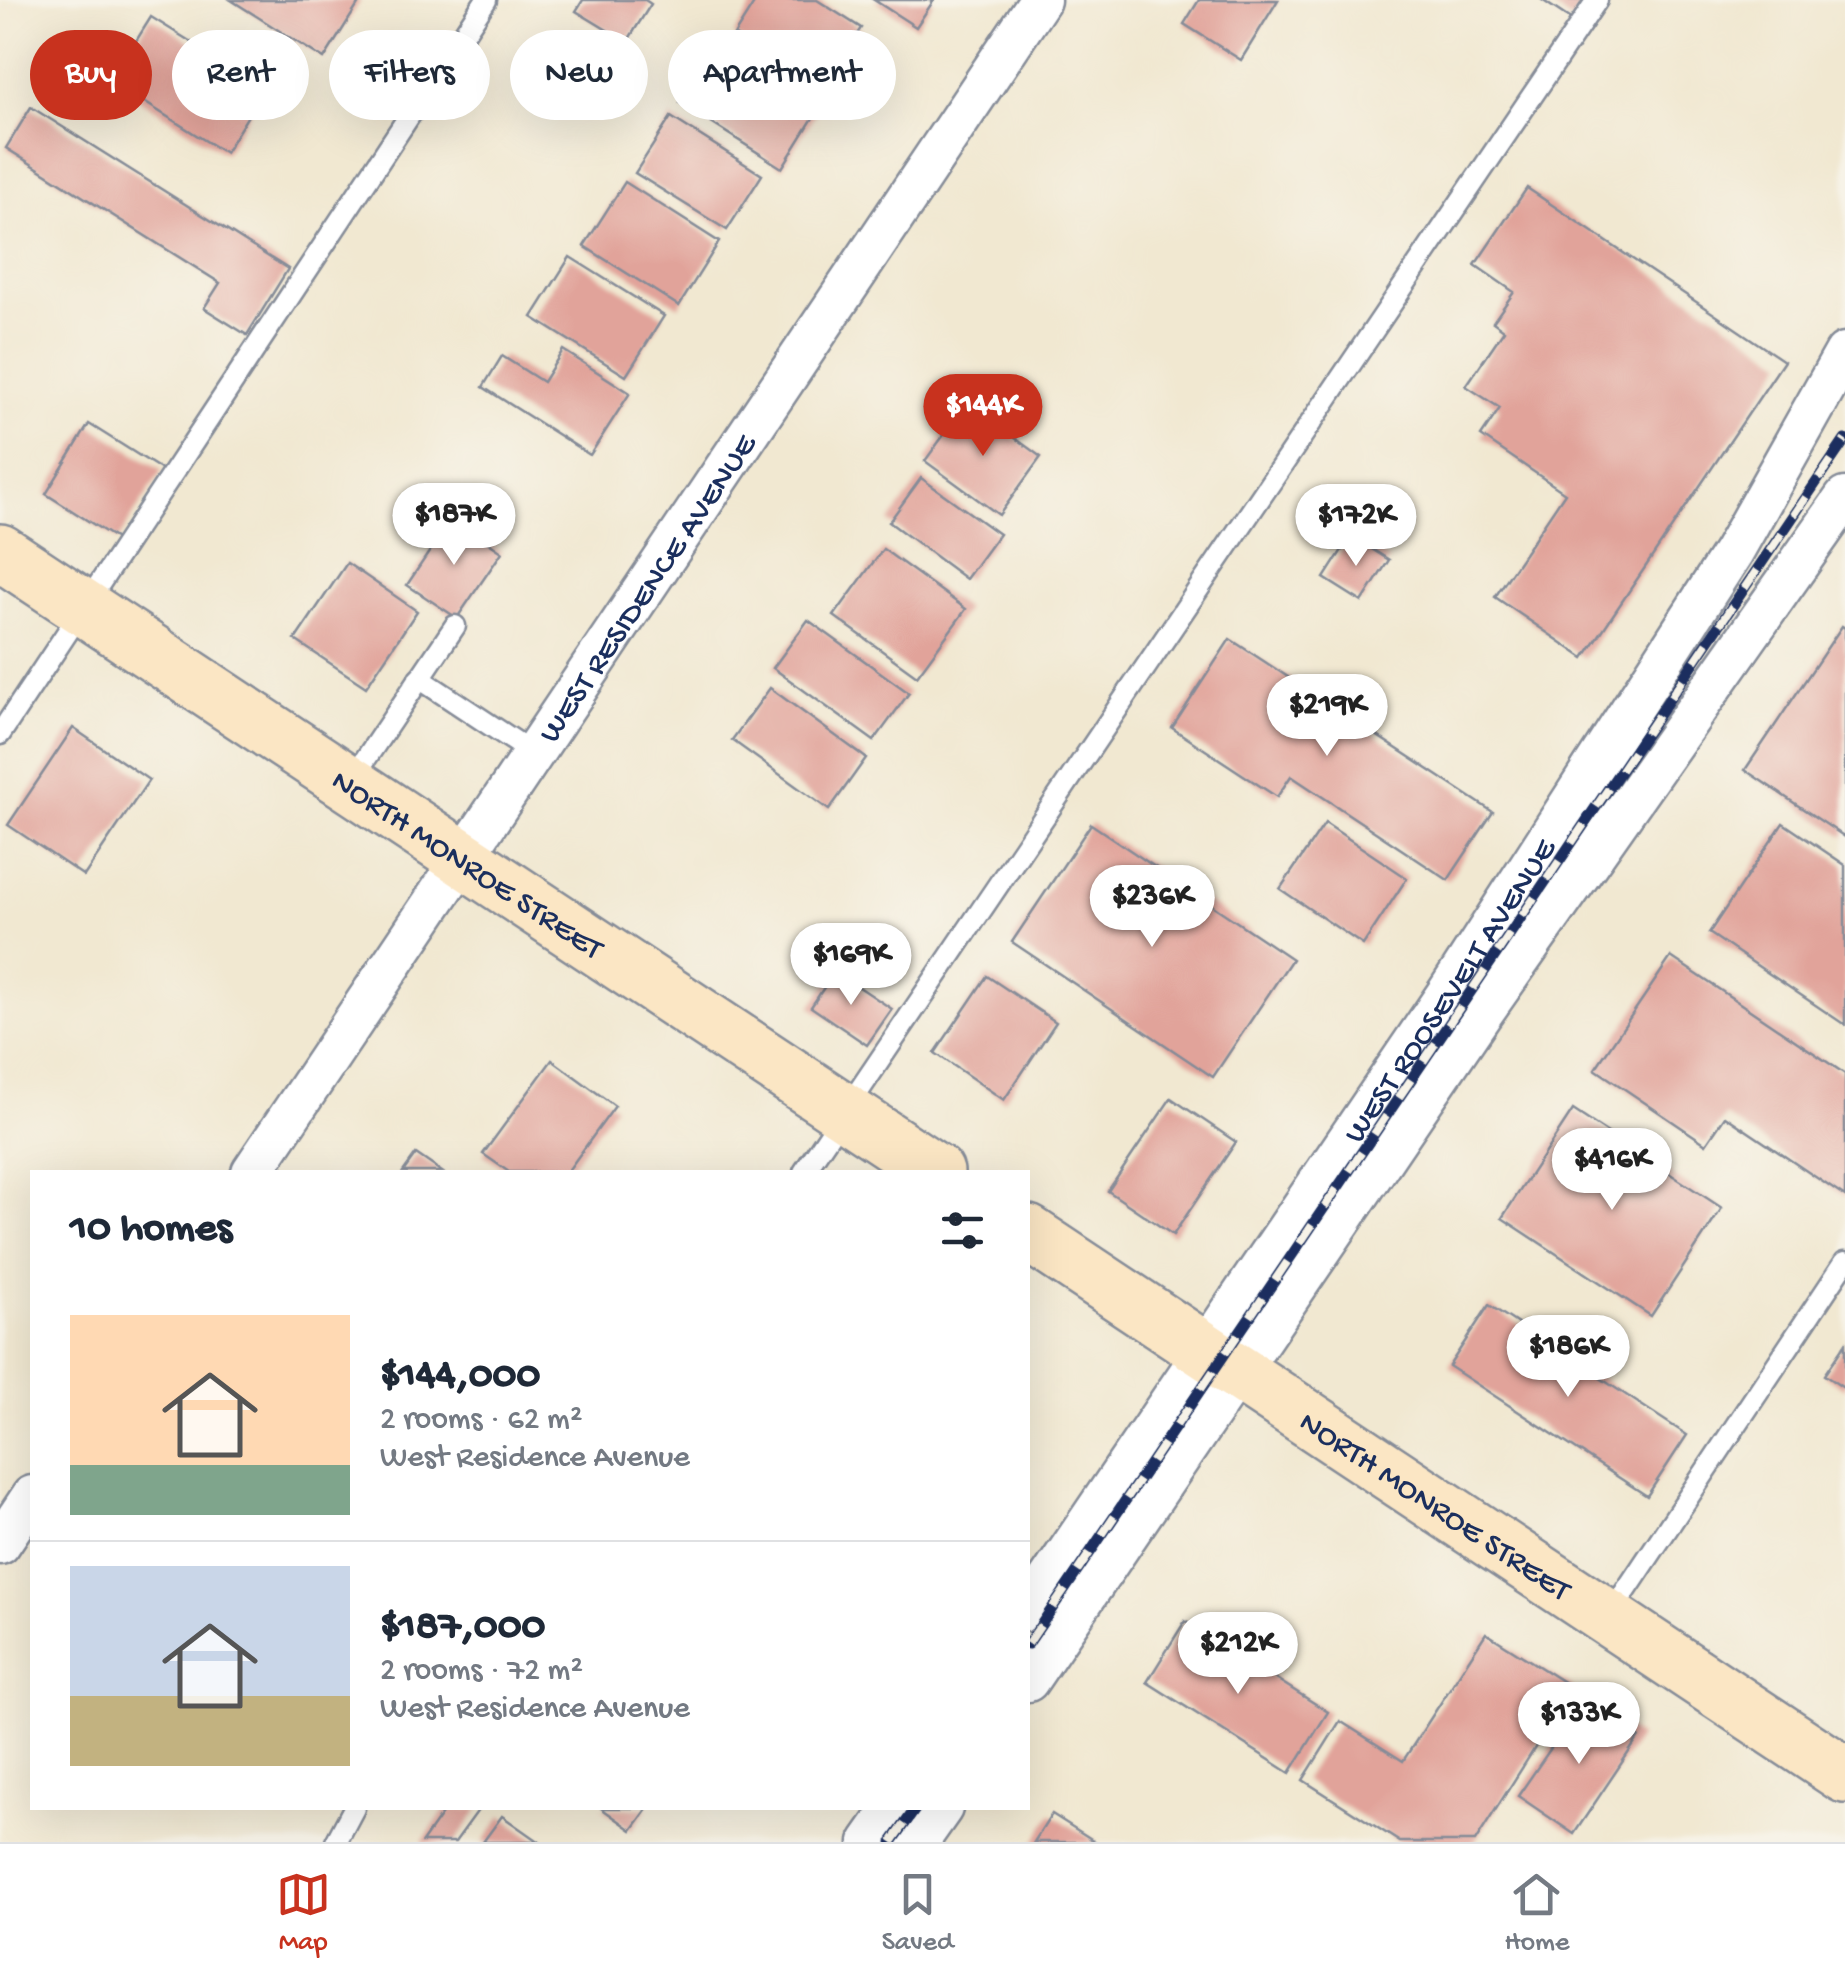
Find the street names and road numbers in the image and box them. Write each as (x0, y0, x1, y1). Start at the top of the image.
street label: WEST RESIDENCE AVENUE (532, 427, 767, 751)
street label: NORTH MONROE STREET (323, 763, 610, 971)
street label: WEST ROOSEVELT AVENUE (1337, 832, 1567, 1152)
street label: NORTH MONROE STREET (1291, 1405, 1578, 1612)

